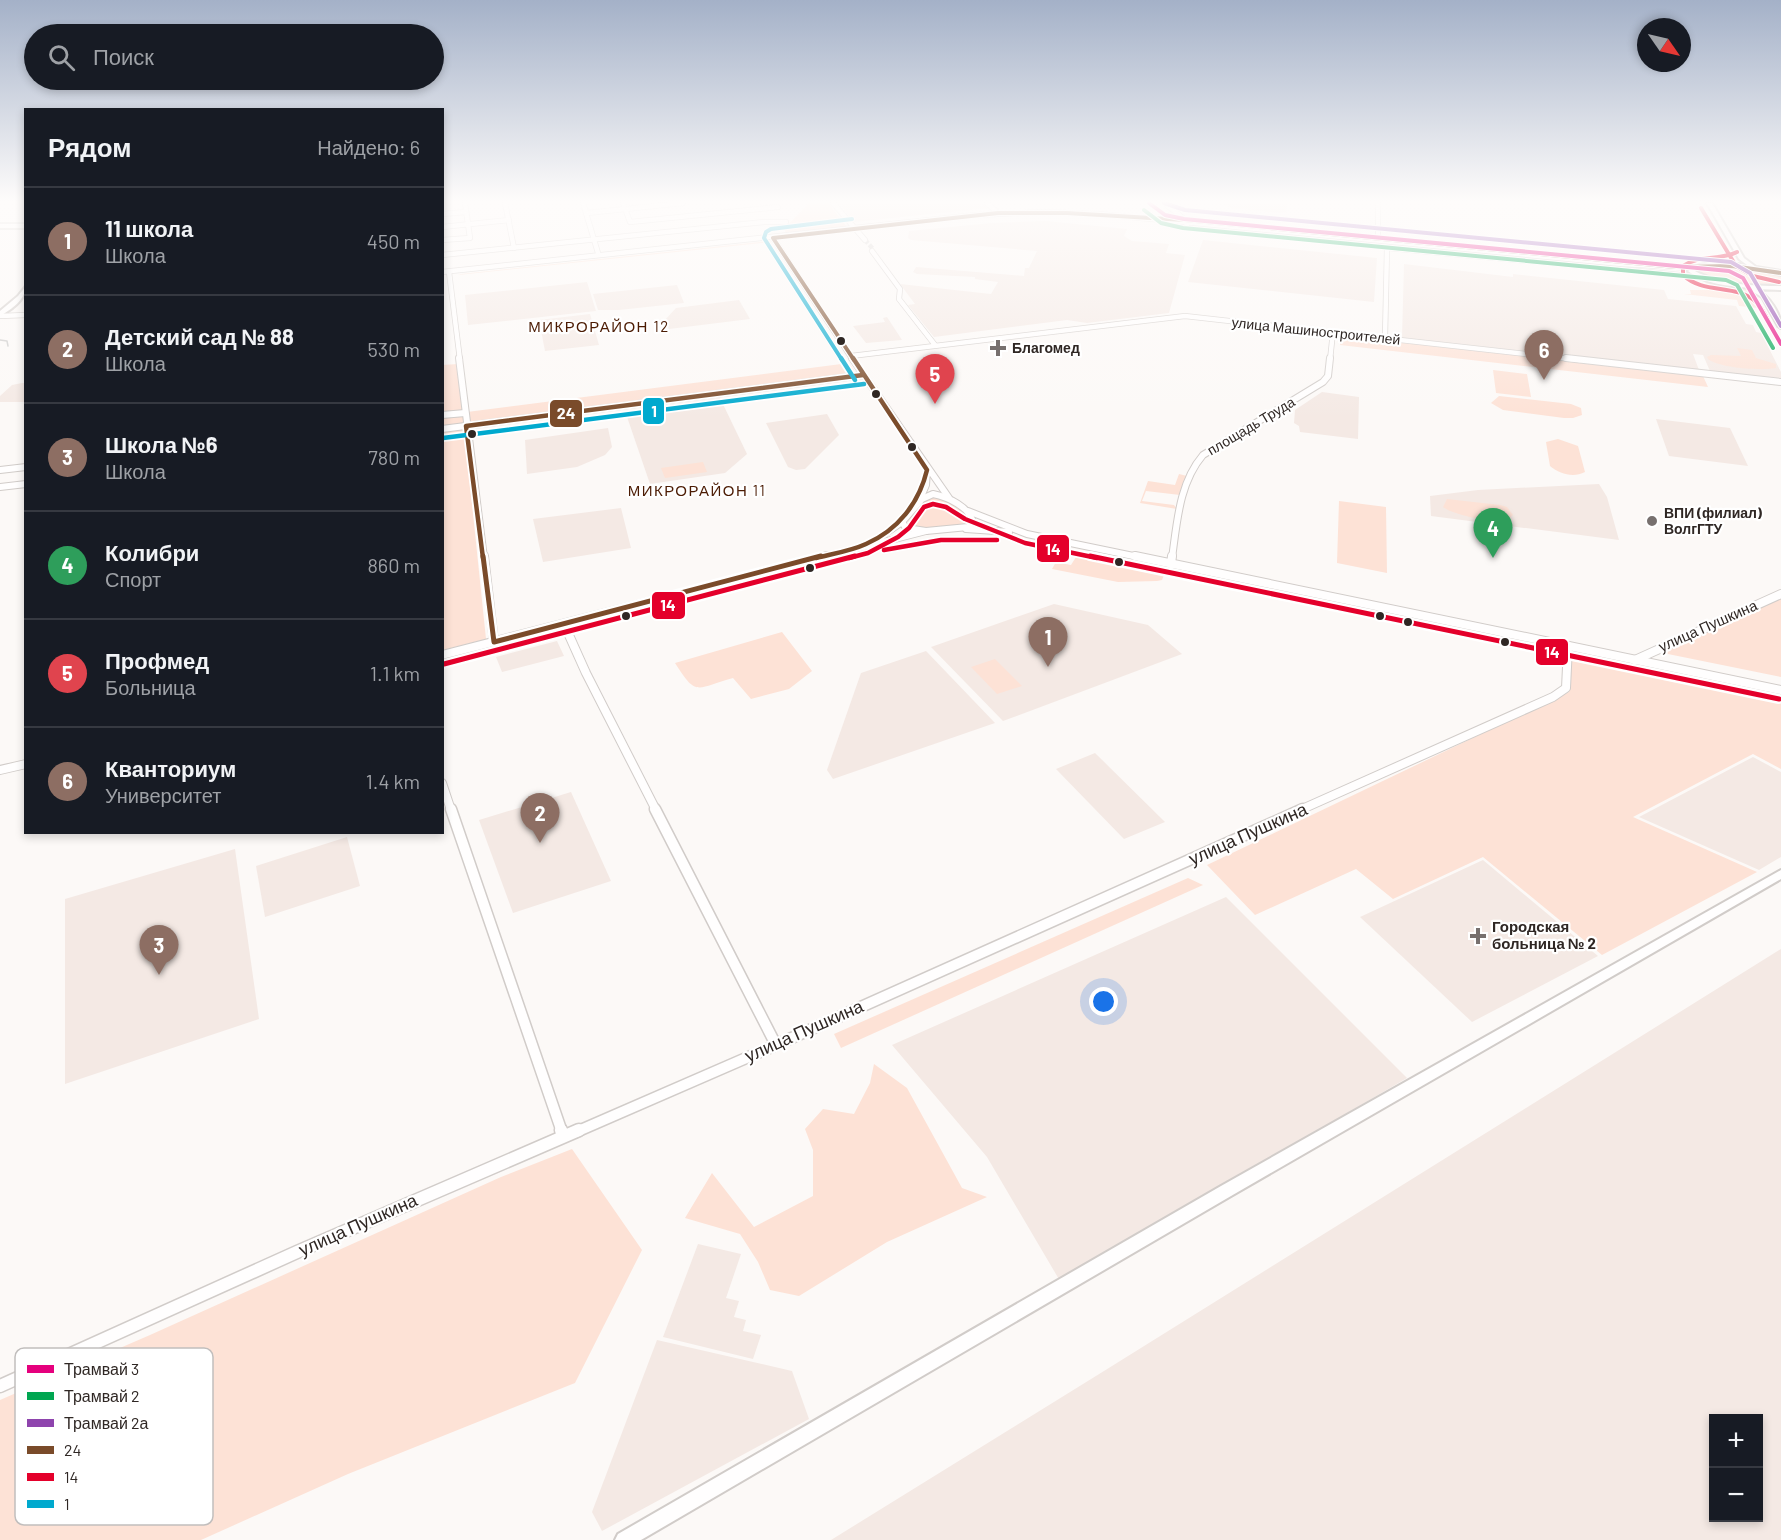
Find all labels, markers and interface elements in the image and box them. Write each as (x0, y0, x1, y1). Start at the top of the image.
north arrow (1637, 18, 1691, 72)
search box (24, 24, 444, 90)
icon: search (45, 41, 78, 74)
text: Поиск (93, 43, 154, 69)
text: Рядом (48, 131, 131, 162)
text: Найдено: 6 (317, 135, 420, 159)
text: 11 школа (105, 215, 193, 241)
text: 1 (64, 229, 71, 253)
text: 450 m (367, 229, 420, 253)
text: Школа (105, 243, 166, 267)
street label: улица Машиностроителей (1231, 313, 1401, 348)
district label: МИКРОРАЙОН 12 (528, 317, 670, 335)
text: Детский сад № 88 (105, 323, 294, 349)
pin: 6 (1524, 330, 1564, 380)
unlabelled marker (835, 335, 847, 347)
text: 2 (62, 337, 73, 361)
text: 530 m (368, 337, 420, 361)
marker: Благомед (989, 339, 1007, 357)
place label: Благомед (1012, 339, 1080, 356)
text: Школа (105, 351, 166, 375)
pin: 5 (916, 354, 954, 404)
unlabelled marker (870, 388, 882, 400)
street label: площадь Труда (1204, 393, 1298, 458)
line badge: 1 (642, 397, 665, 425)
line badge: 24 (549, 399, 583, 428)
text: 1 (651, 401, 657, 420)
text: 24 (557, 403, 575, 422)
unlabelled marker (466, 428, 478, 440)
text: Школа №6 (105, 431, 218, 457)
unlabelled marker (906, 441, 918, 453)
text: 3 (62, 445, 73, 469)
text: 780 m (368, 445, 420, 469)
text: Школа (105, 459, 166, 483)
district label: МИКРОРАЙОН 11 (628, 481, 766, 499)
place label: ВПИ (филиал) ВолгГТУ (1664, 504, 1762, 537)
pin: 4 (1474, 508, 1512, 558)
marker: ВПИ (филиал) ВолгГТУ (1645, 514, 1659, 528)
line badge: 14 (1036, 534, 1070, 563)
text: Колибри (105, 539, 199, 565)
text: 14 (1045, 539, 1061, 558)
text: 4 (61, 553, 74, 577)
text: 860 m (367, 553, 420, 577)
unlabelled marker (1113, 556, 1125, 568)
unlabelled marker (804, 562, 816, 574)
text: Спорт (105, 567, 161, 591)
line badge: 14 (651, 591, 686, 620)
text: 14 (660, 595, 676, 614)
street label: улица Пушкина (1655, 595, 1760, 655)
unlabelled marker (620, 610, 632, 622)
unlabelled marker (1374, 610, 1386, 622)
unlabelled marker (1402, 616, 1414, 628)
pin: 1 (1028, 618, 1068, 667)
unlabelled marker (1499, 636, 1511, 648)
line badge: 14 (1535, 638, 1569, 666)
text: 14 (1544, 642, 1560, 661)
text: Профмед (105, 647, 209, 673)
text: 5 (62, 661, 73, 685)
text: 1.1 km (370, 661, 420, 685)
text: Больница (105, 675, 196, 699)
text: Кванториум (105, 755, 236, 781)
text: 6 (62, 769, 73, 793)
text: 1.4 km (366, 769, 420, 793)
text: Университет (105, 783, 221, 807)
pin: 2 (520, 794, 560, 843)
street label: улица Пушкина (1185, 797, 1311, 869)
place label: Городская больница № 2 (1492, 917, 1596, 952)
pin: 3 (140, 926, 178, 975)
marker: Городская больница № 2 (1469, 927, 1487, 945)
your location (1089, 987, 1118, 1016)
street label: улица Пушкина (741, 994, 867, 1066)
street label: улица Пушкина (295, 1188, 421, 1260)
legend (15, 1348, 213, 1525)
text: Трамвай 3 (64, 1359, 139, 1378)
text: Трамвай 2 (64, 1386, 140, 1405)
text: Трамвай 2а (64, 1413, 149, 1432)
map controls (1709, 1414, 1763, 1522)
button: + (1709, 1414, 1763, 1468)
text: 24 (64, 1440, 81, 1459)
text: 14 (64, 1467, 78, 1486)
button: − (1709, 1468, 1763, 1522)
text: 1 (64, 1494, 70, 1513)

